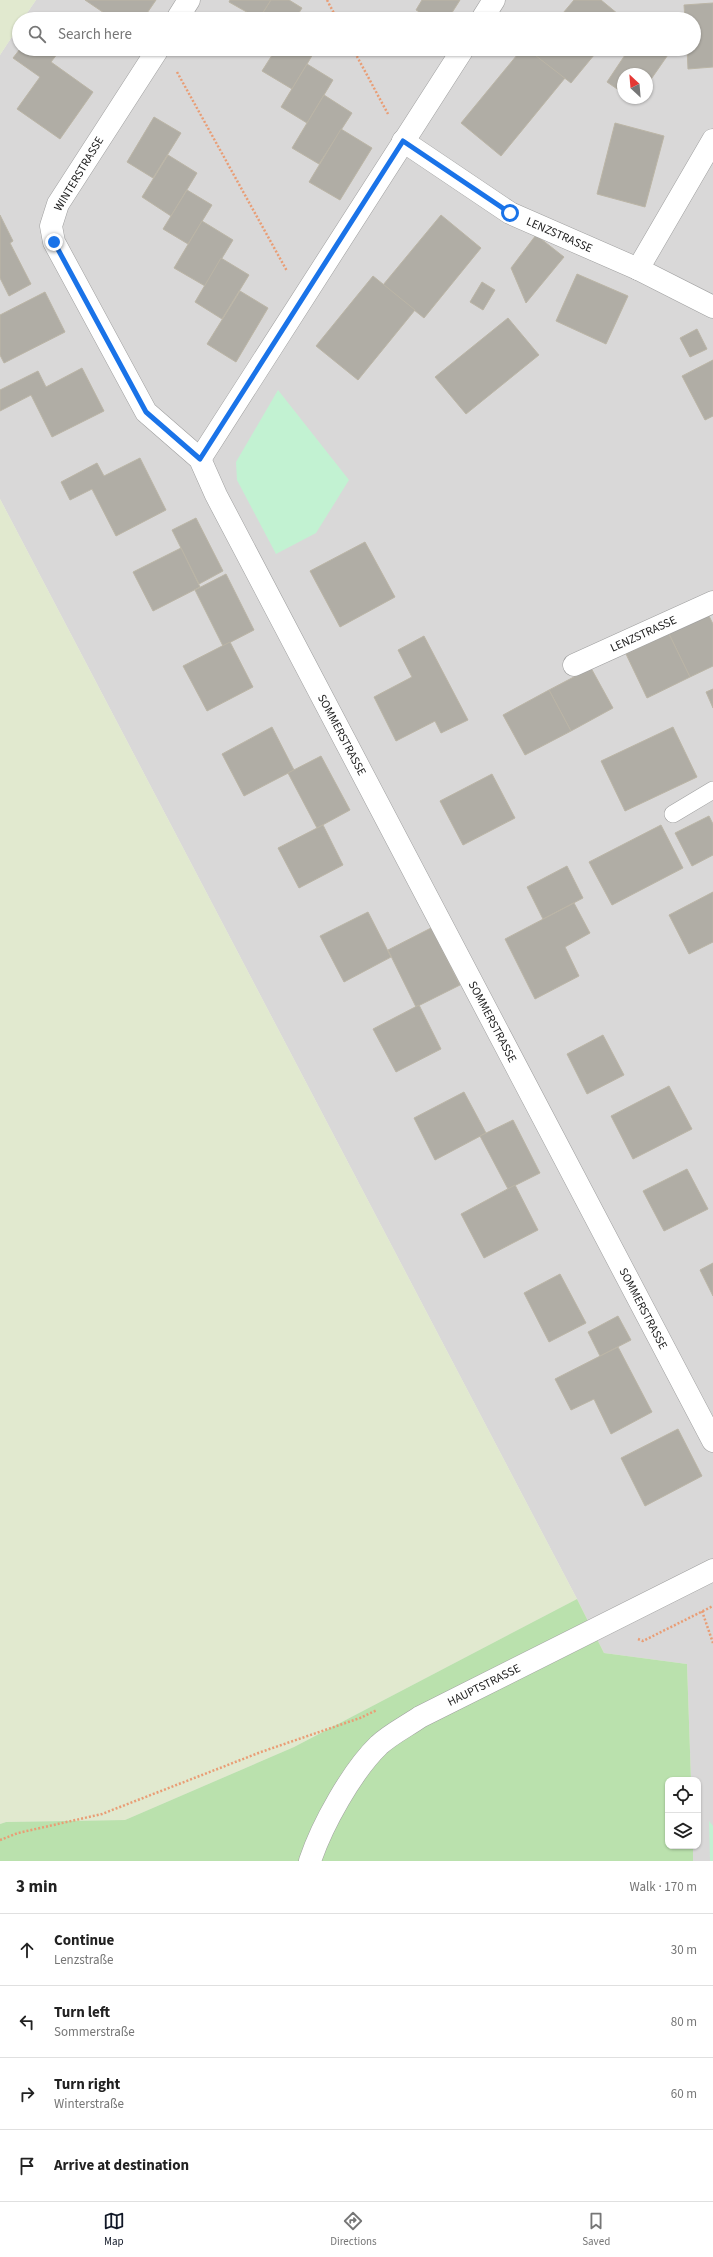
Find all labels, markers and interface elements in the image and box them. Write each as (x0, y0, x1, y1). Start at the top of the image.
search box (12, 12, 701, 56)
icon: search (26, 23, 48, 45)
text: Search here (58, 24, 132, 45)
north arrow (617, 68, 653, 104)
street label: WINTERSTRASSE (50, 133, 108, 215)
route start (501, 204, 519, 222)
street label: LENZSTRASSE (524, 213, 595, 257)
route end (45, 233, 63, 251)
street label: LENZSTRASSE (607, 611, 679, 656)
street label: SOMMERSTRASSE (314, 691, 370, 779)
street label: SOMMERSTRASSE (464, 978, 521, 1065)
street label: SOMMERSTRASSE (615, 1265, 672, 1352)
street label: HAUPTSTRASSE (445, 1660, 523, 1710)
map controls (665, 1777, 701, 1849)
button: locate (665, 1777, 701, 1813)
button: layers (665, 1813, 701, 1849)
text: 3 min (16, 1875, 57, 1899)
text: Walk · 170 m (629, 1878, 697, 1896)
text: Continue (54, 1930, 114, 1951)
icon: ahead (16, 1939, 38, 1961)
text: 30 m (671, 1941, 697, 1959)
text: Lenzstraße (54, 1951, 114, 1969)
text: Turn left (54, 2002, 110, 2023)
icon: left (16, 2011, 38, 2033)
text: 80 m (671, 2013, 697, 2031)
text: Sommerstraße (54, 2023, 135, 2041)
text: Turn right (54, 2074, 120, 2095)
icon: right (16, 2083, 38, 2105)
text: 60 m (671, 2085, 697, 2103)
text: Winterstraße (54, 2095, 124, 2113)
icon: arrive (16, 2155, 38, 2177)
text: Arrive at destination (54, 2155, 189, 2176)
tab: Map (103, 2210, 125, 2249)
tab: Directions (330, 2210, 377, 2249)
tab: Saved (582, 2210, 610, 2249)

